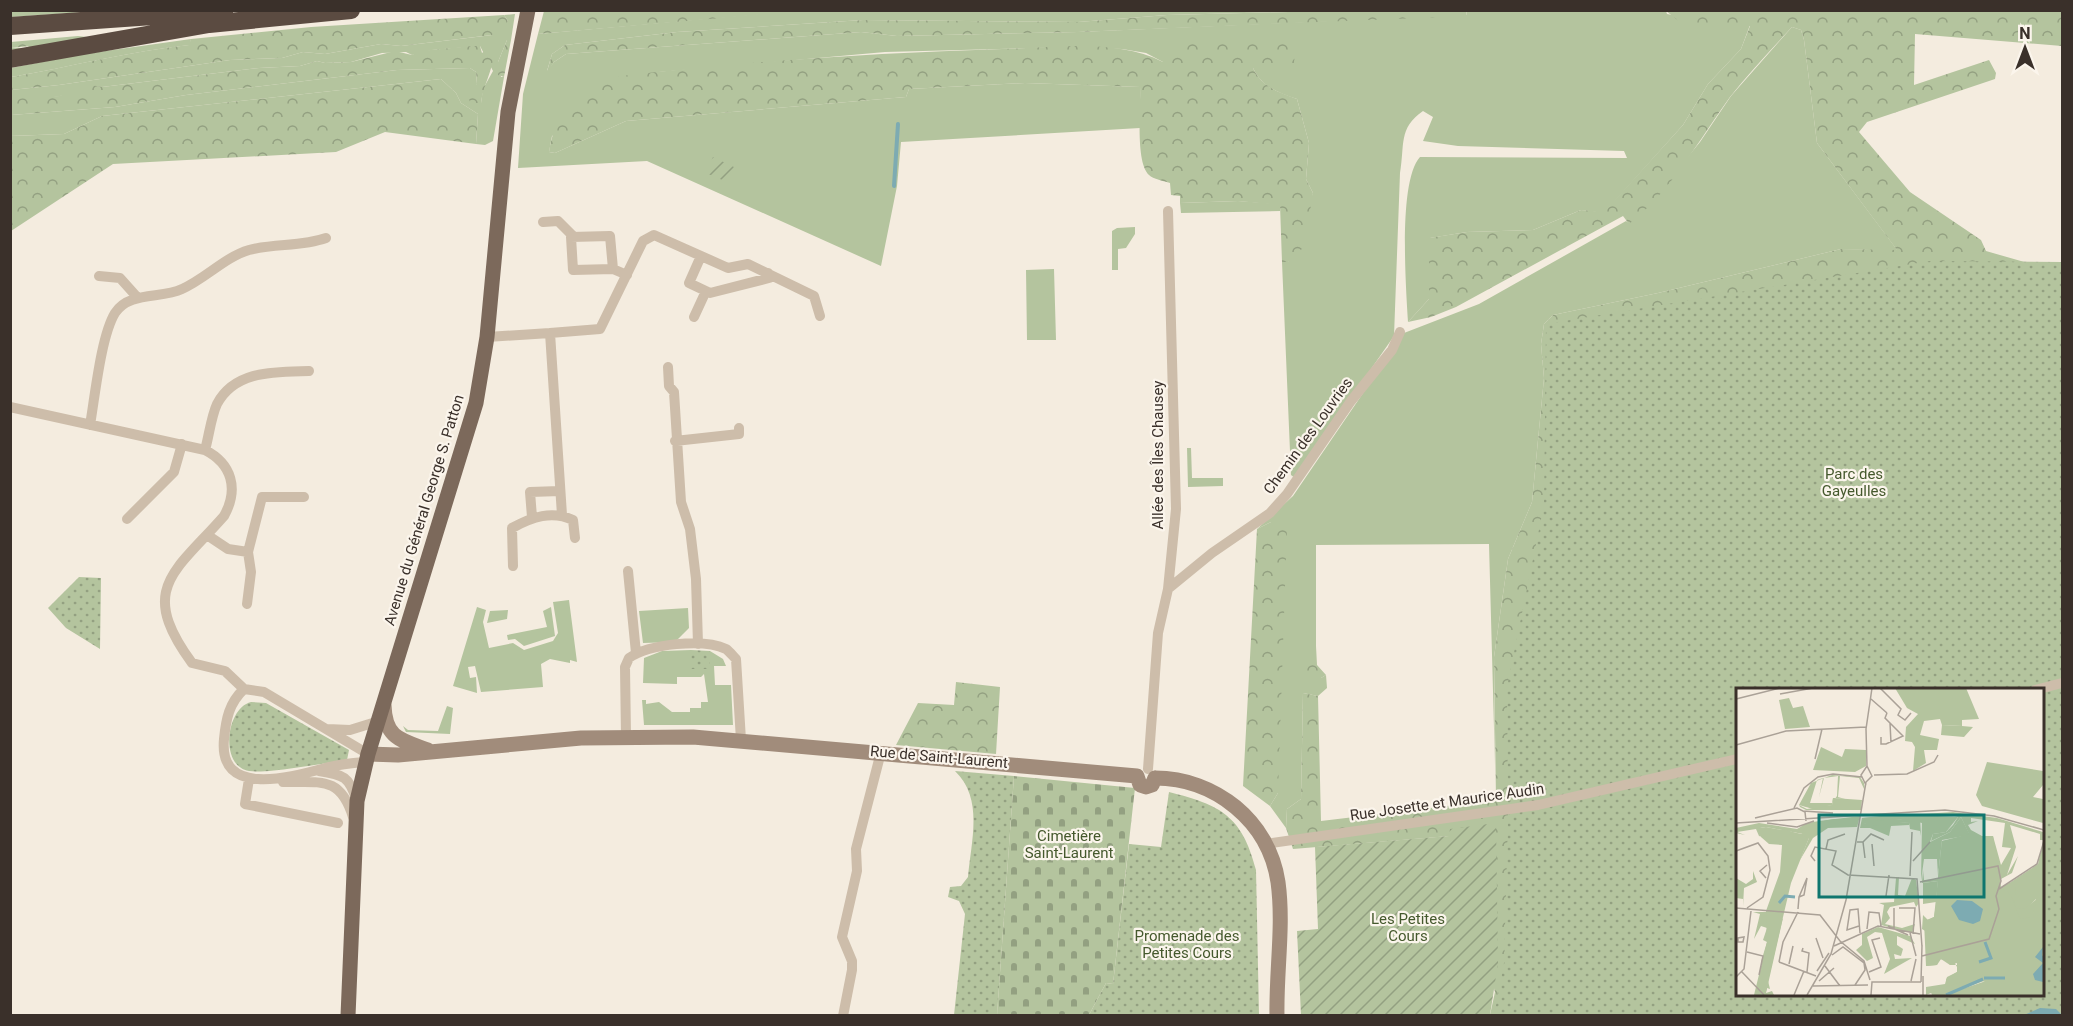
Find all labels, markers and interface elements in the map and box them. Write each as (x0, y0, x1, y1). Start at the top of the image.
north arrow (1995, 18, 2055, 78)
text: N (2019, 24, 2031, 43)
street label: Chemin des Louvries (1260, 374, 1356, 498)
street label: Allée des Îles Chausey (1149, 381, 1167, 529)
street label: Avenue du Général George S. Patton (380, 392, 468, 628)
park label: Parc des Gayeulles (1822, 465, 1886, 500)
inset map (1736, 688, 2043, 996)
street label: Rue de Saint-Laurent (869, 742, 1009, 772)
street label: Rue Josette et Maurice Audin (1349, 779, 1545, 825)
park label: Cimetière Saint-Laurent (1025, 827, 1113, 862)
park label: Les Petites Cours (1371, 910, 1445, 945)
park label: Promenade des Petites Cours (1135, 927, 1239, 962)

